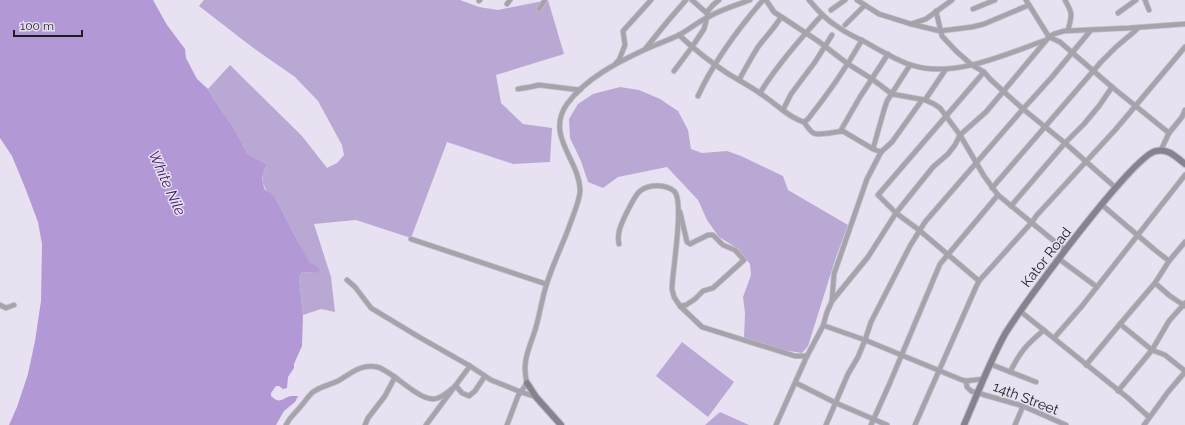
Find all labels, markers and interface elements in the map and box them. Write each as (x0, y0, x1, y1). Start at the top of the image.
scale bar (14, 12, 82, 38)
text: 100 m (20, 19, 54, 33)
water label: White Nile (145, 148, 189, 218)
street label: Kator Road (1018, 224, 1074, 290)
street label: 14th Street (991, 378, 1061, 418)

